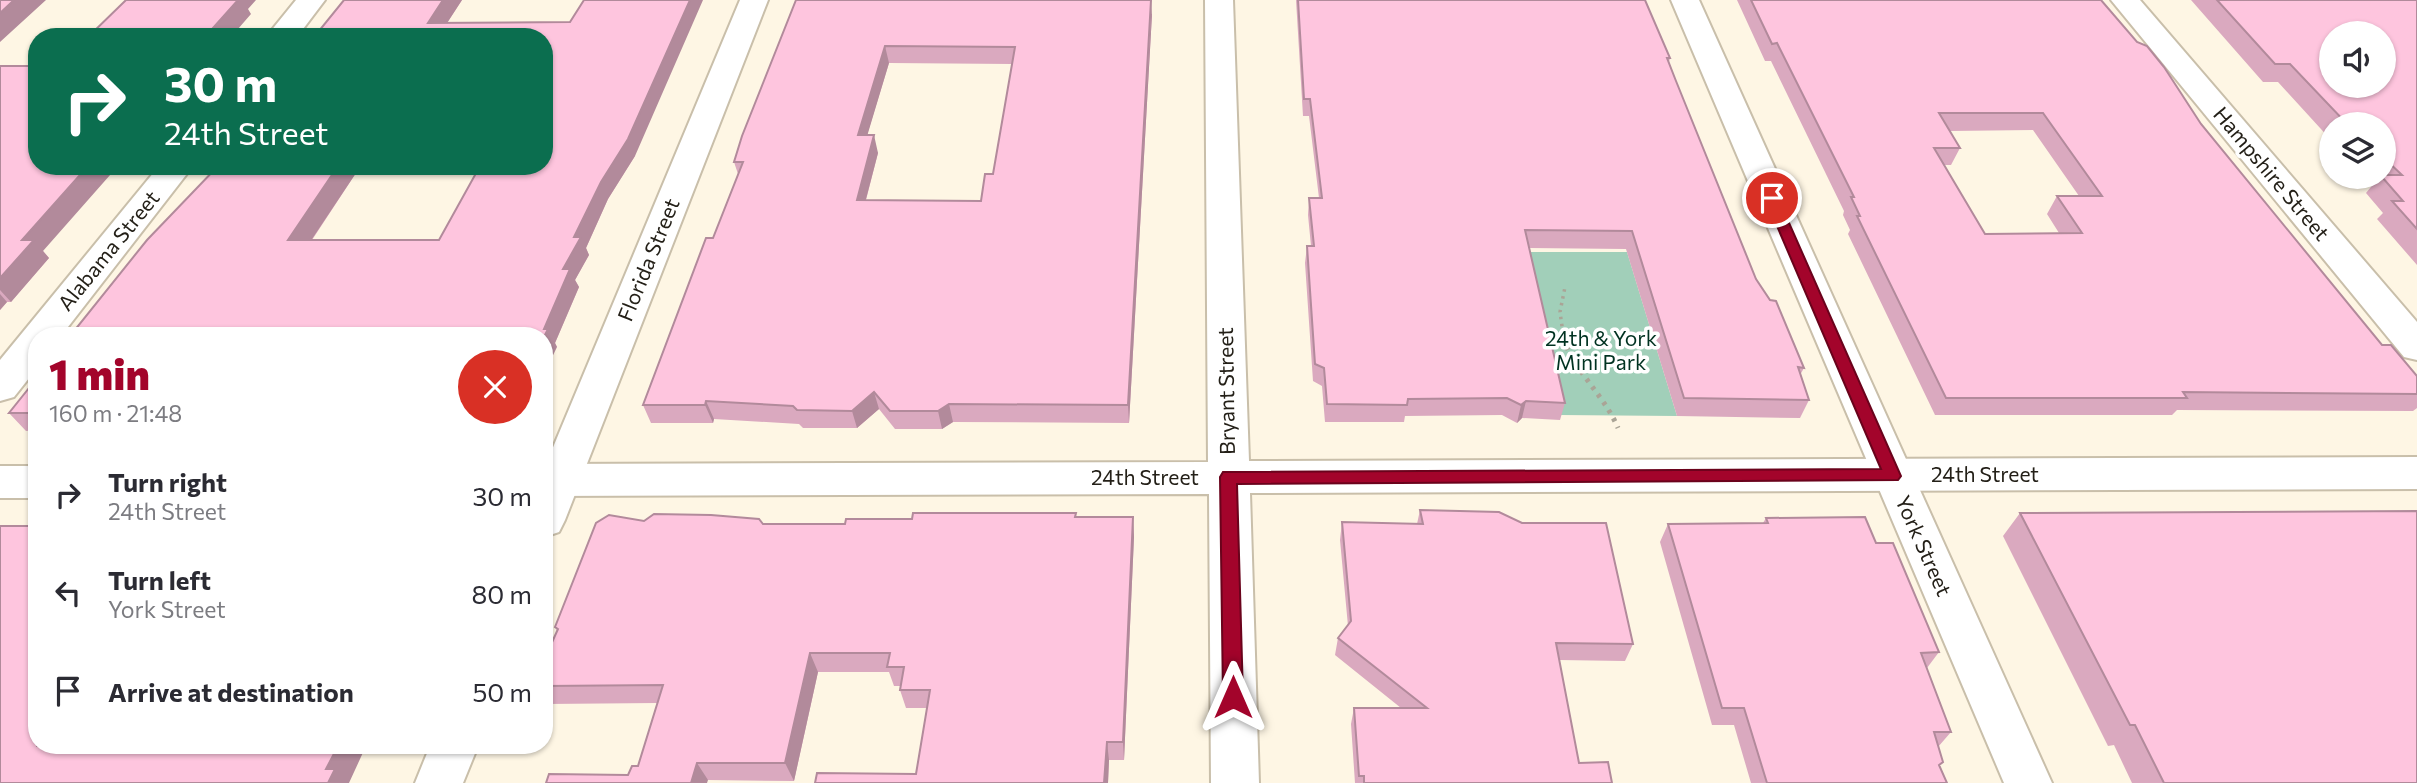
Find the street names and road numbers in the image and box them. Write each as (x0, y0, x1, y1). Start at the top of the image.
street label: Hampshire Street (2209, 101, 2335, 245)
street label: Alabama Street (52, 185, 164, 315)
street label: Florida Street (612, 194, 684, 324)
street label: Bryant Street (1212, 327, 1239, 455)
street label: 24th Street (1931, 461, 2039, 486)
street label: 24th Street (1091, 464, 1199, 489)
street label: York Street (1891, 491, 1958, 600)

